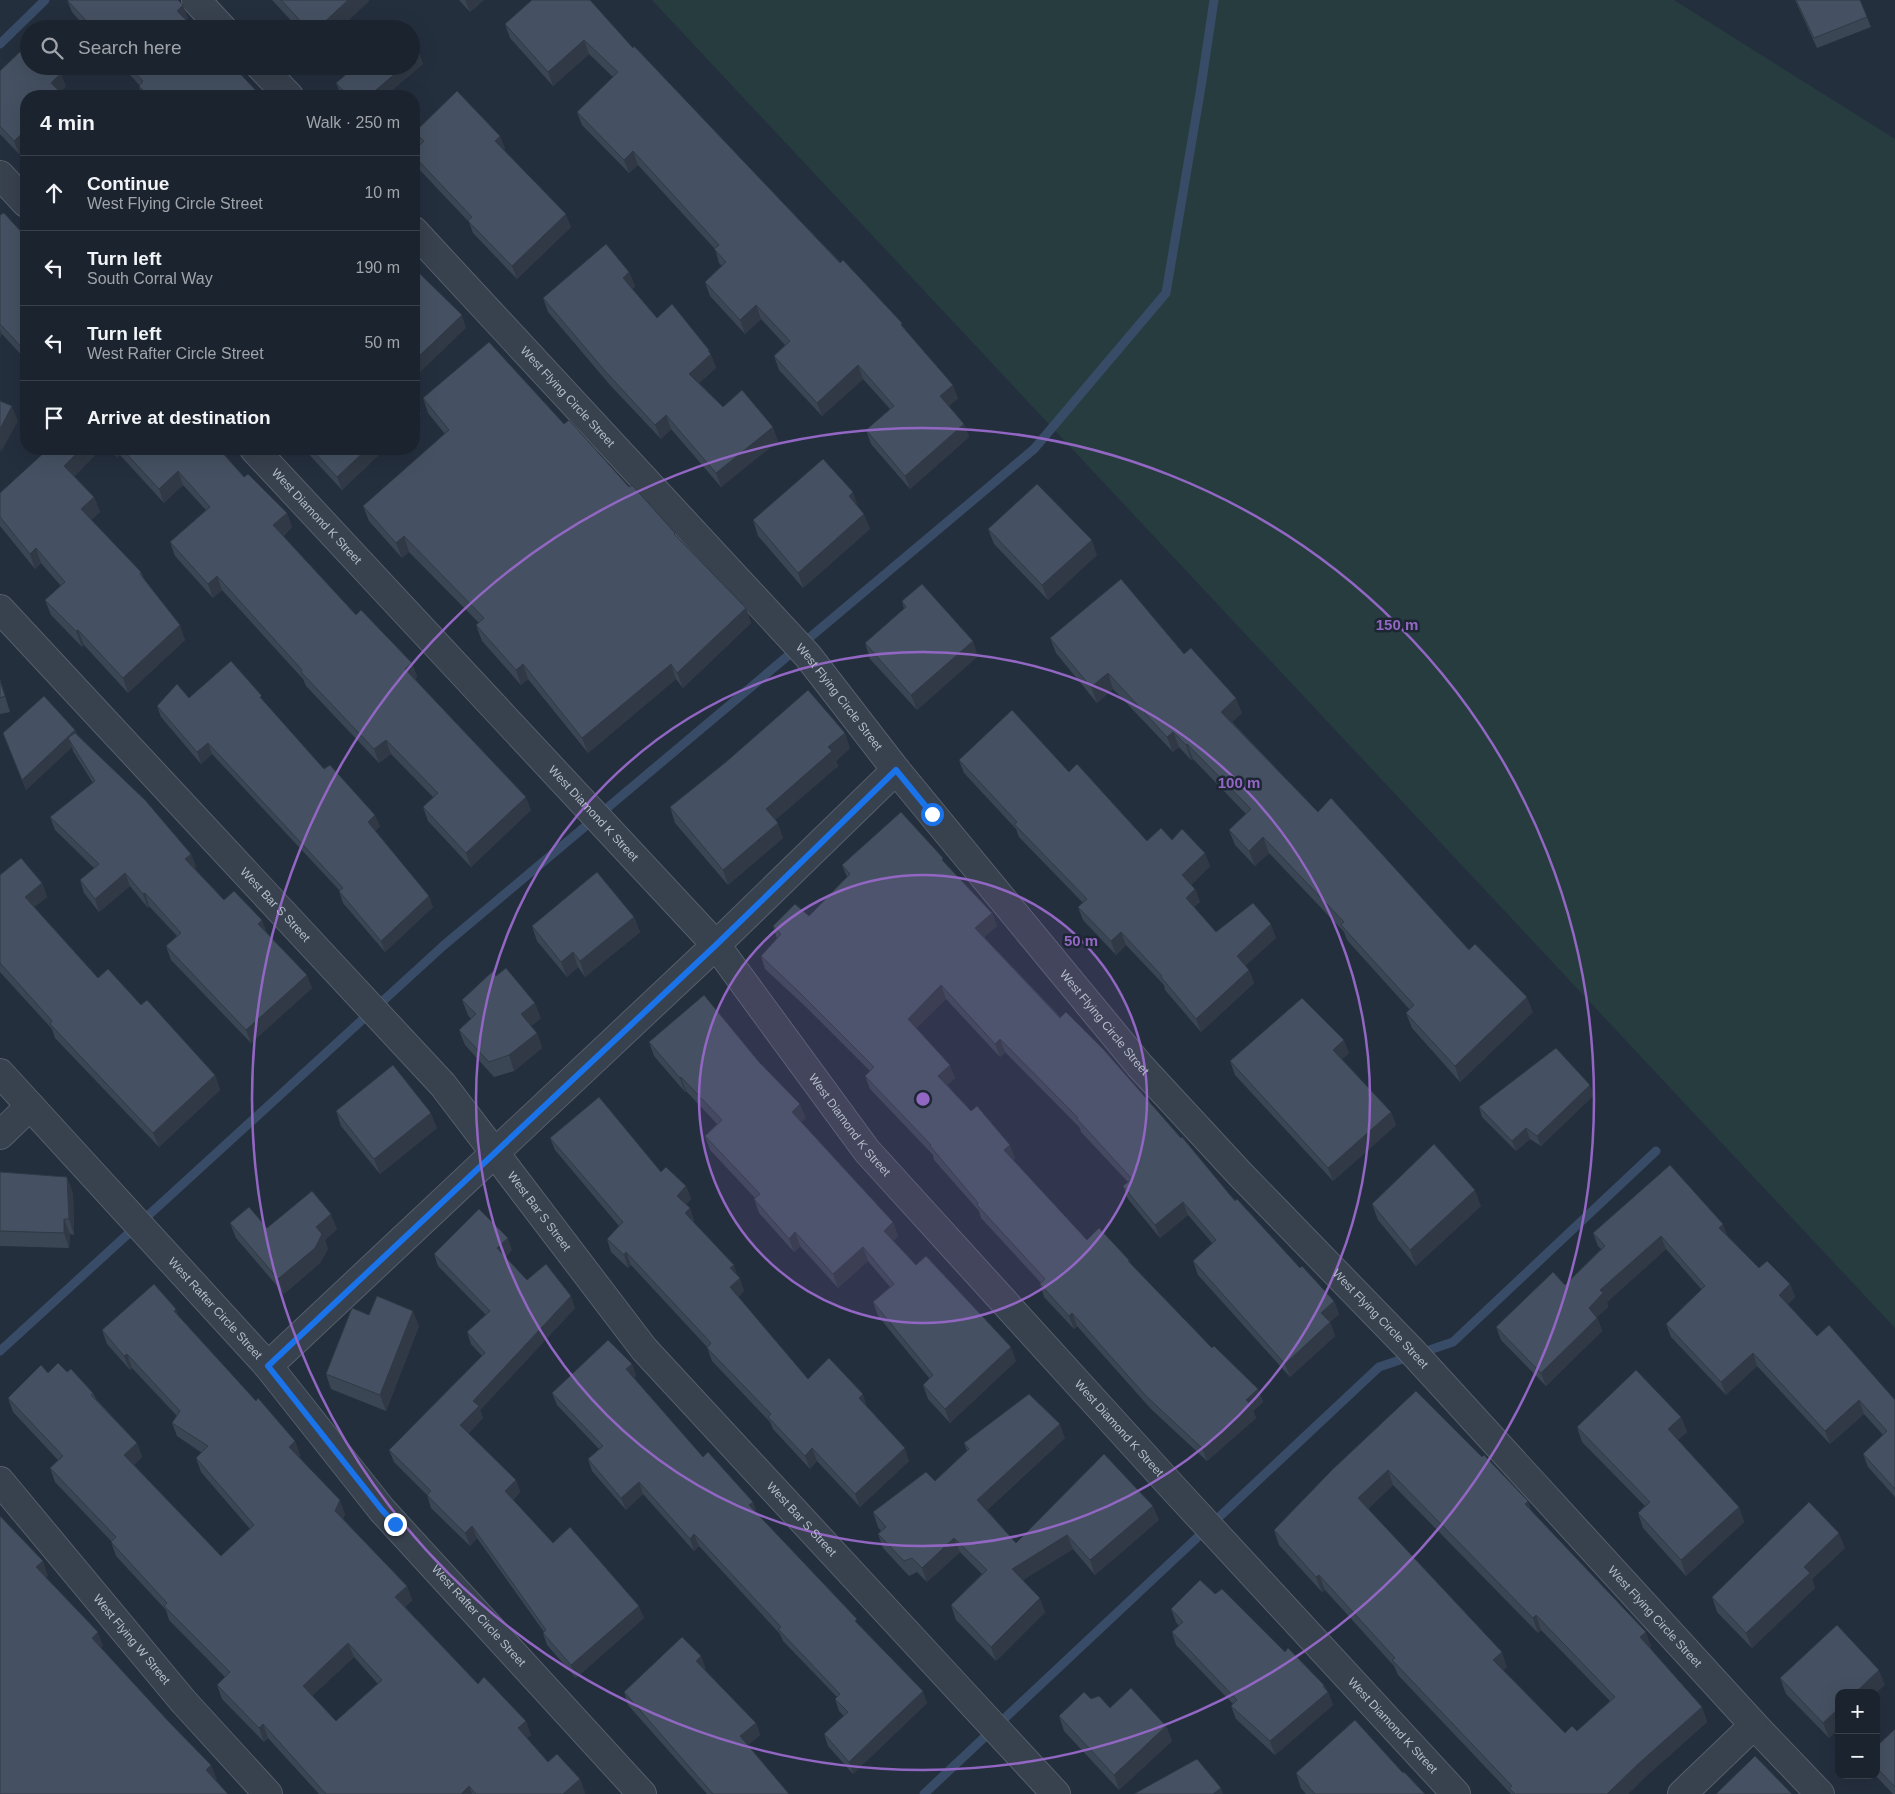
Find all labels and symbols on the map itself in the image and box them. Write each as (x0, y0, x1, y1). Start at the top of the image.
street label: West Flying Circle Street (518, 344, 618, 450)
street label: West Diamond K Street (269, 466, 365, 567)
text: 150 m (1376, 616, 1418, 633)
street label: West Flying Circle Street (793, 641, 886, 754)
street label: West Diamond K Street (546, 763, 642, 865)
text: 100 m (1218, 774, 1260, 791)
route start (921, 803, 944, 826)
street label: West Bar S Street (237, 865, 313, 945)
text: 50 m (1064, 932, 1098, 949)
street label: West Flying Circle Street (1057, 967, 1152, 1078)
street label: West Diamond K Street (806, 1071, 894, 1179)
centre of rings (914, 1090, 932, 1108)
street label: West Bar S Street (505, 1169, 574, 1254)
street label: West Rafter Circle Street (165, 1255, 266, 1363)
street label: West Flying Circle Street (1329, 1266, 1432, 1372)
street label: West Diamond K Street (1072, 1377, 1167, 1480)
street label: West Bar S Street (764, 1479, 840, 1560)
route end (384, 1513, 407, 1536)
street label: West Rafter Circle Street (429, 1562, 529, 1670)
street label: West Flying Circle Street (1605, 1563, 1705, 1670)
street label: West Flying W Street (90, 1592, 174, 1688)
street label: West Diamond K Street (1345, 1675, 1441, 1777)

